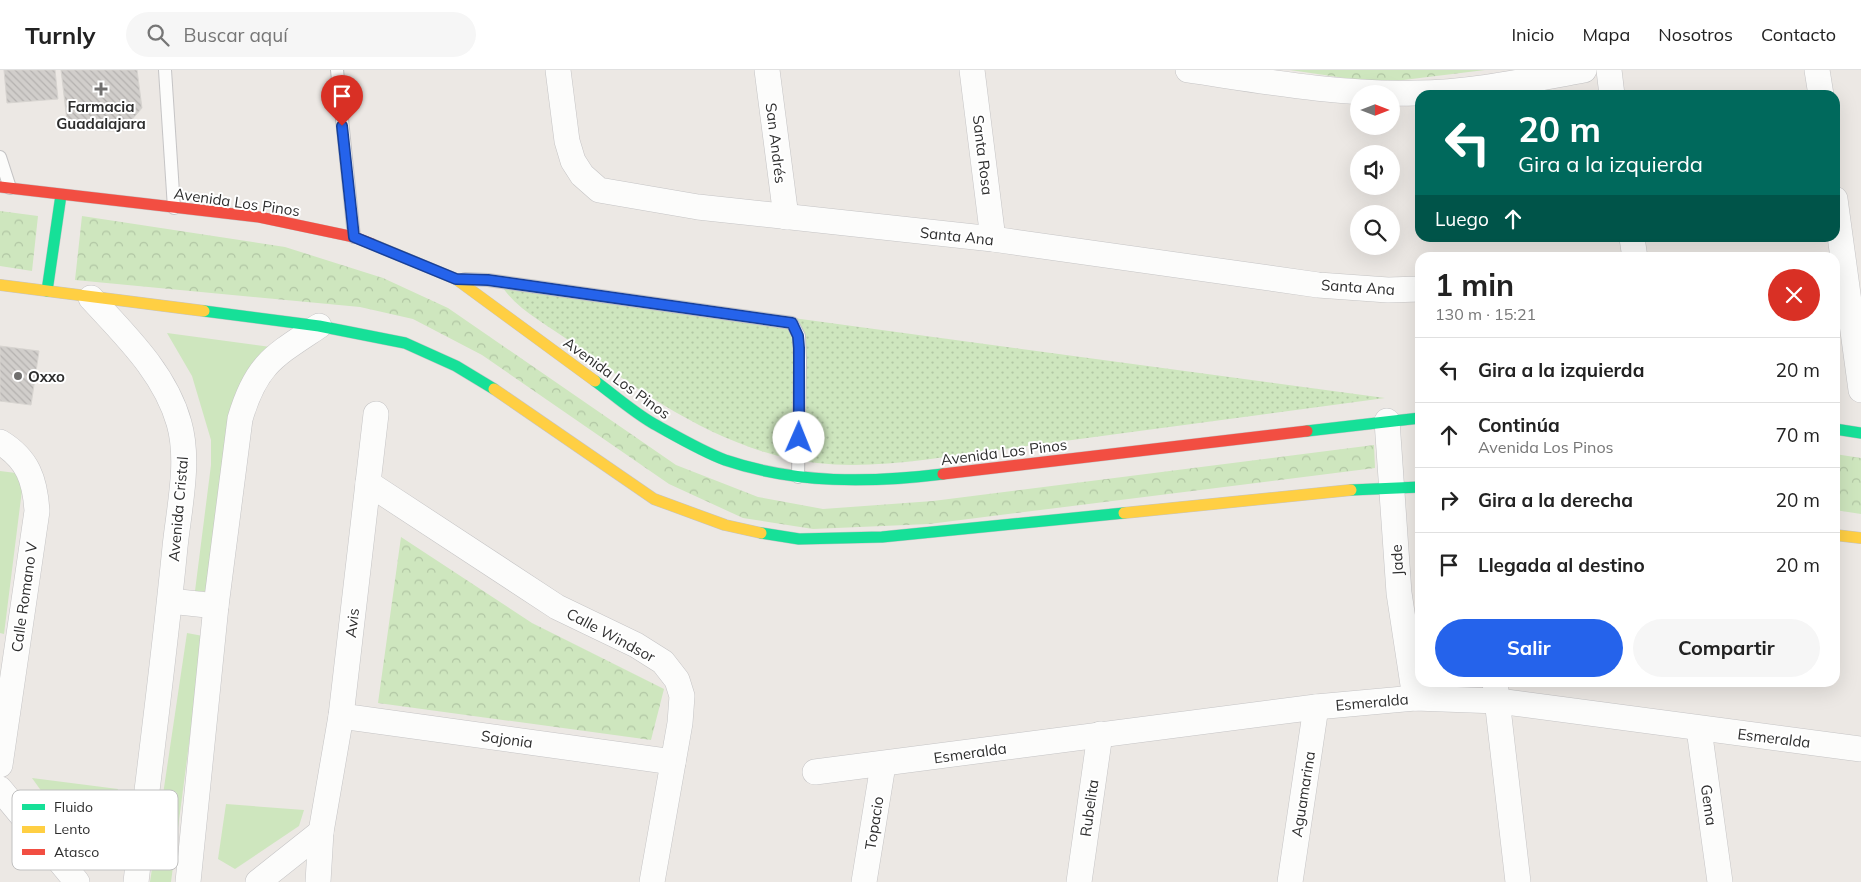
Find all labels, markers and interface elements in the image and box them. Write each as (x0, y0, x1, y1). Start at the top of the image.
search box (126, 12, 476, 57)
text: Turnly (25, 20, 96, 50)
icon: search (144, 21, 172, 49)
text: Buscar aquí (184, 23, 288, 47)
text: Inicio (1511, 23, 1554, 46)
text: Mapa (1582, 23, 1630, 46)
text: Nosotros (1658, 23, 1733, 46)
text: Contacto (1761, 23, 1836, 46)
pin (321, 75, 363, 126)
icon: arrive (328, 82, 356, 110)
marker: Farmacia Guadalajara (95, 83, 107, 95)
north arrow (1350, 85, 1400, 135)
map controls (1350, 85, 1400, 255)
place label: Farmacia Guadalajara (56, 97, 146, 133)
street label: San Andrés (762, 102, 790, 184)
text: 20 m (1518, 107, 1601, 151)
icon: left (1435, 110, 1500, 175)
street label: Santa Rosa (969, 114, 997, 196)
button: sound (1350, 145, 1400, 195)
text: Gira a la izquierda (1518, 150, 1703, 178)
street label: Avenida Los Pinos (173, 184, 301, 220)
button: search (1350, 205, 1400, 255)
icon: ahead (1499, 205, 1527, 233)
text: Luego (1435, 207, 1489, 231)
street label: Santa Ana (919, 223, 995, 249)
text: 1 min (1435, 266, 1514, 304)
button: close (1768, 269, 1820, 321)
street label: Santa Ana (1320, 275, 1396, 299)
text: 130 m · 15:21 (1435, 304, 1536, 324)
street label: Avenida Los Pinos (560, 333, 674, 423)
icon: left (1435, 356, 1463, 384)
text: Gira a la izquierda (1478, 358, 1644, 382)
text: 20 m (1776, 358, 1820, 382)
place label: Oxxo (28, 367, 65, 386)
marker: Oxxo (12, 370, 24, 382)
position arrow (772, 411, 824, 463)
text: Continúa (1478, 413, 1560, 437)
icon: ahead (1435, 421, 1463, 449)
text: 70 m (1776, 423, 1820, 447)
street label: Avenida Los Pinos (940, 435, 1068, 469)
text: Avenida Los Pinos (1478, 437, 1614, 457)
street label: Avenida Cristal (164, 456, 192, 562)
icon: right (1435, 486, 1463, 514)
text: Gira a la derecha (1478, 488, 1633, 512)
text: 20 m (1776, 488, 1820, 512)
street label: Calle Romano V (7, 540, 41, 653)
street label: Jade (1387, 544, 1407, 576)
icon: arrive (1435, 551, 1463, 579)
text: Llegada al destino (1478, 553, 1645, 577)
text: 20 m (1776, 553, 1820, 577)
street label: Calle Windsor (563, 604, 659, 667)
street label: Avis (341, 607, 363, 639)
button: Salir (1435, 619, 1623, 677)
button: Compartir (1633, 619, 1820, 677)
street label: Esmeralda (1335, 689, 1409, 715)
street label: Esmeralda (1736, 724, 1812, 752)
street label: Sajonia (480, 726, 534, 752)
street label: Esmeralda (932, 738, 1008, 768)
street label: Aguamarina (1287, 750, 1319, 838)
street label: Rubelita (1076, 778, 1102, 838)
street label: Gema (1697, 783, 1721, 827)
legend (12, 790, 178, 870)
street label: Topacio (860, 795, 888, 851)
text: Fluido (54, 798, 93, 816)
text: Lento (54, 820, 90, 838)
text: Atasco (54, 843, 99, 861)

